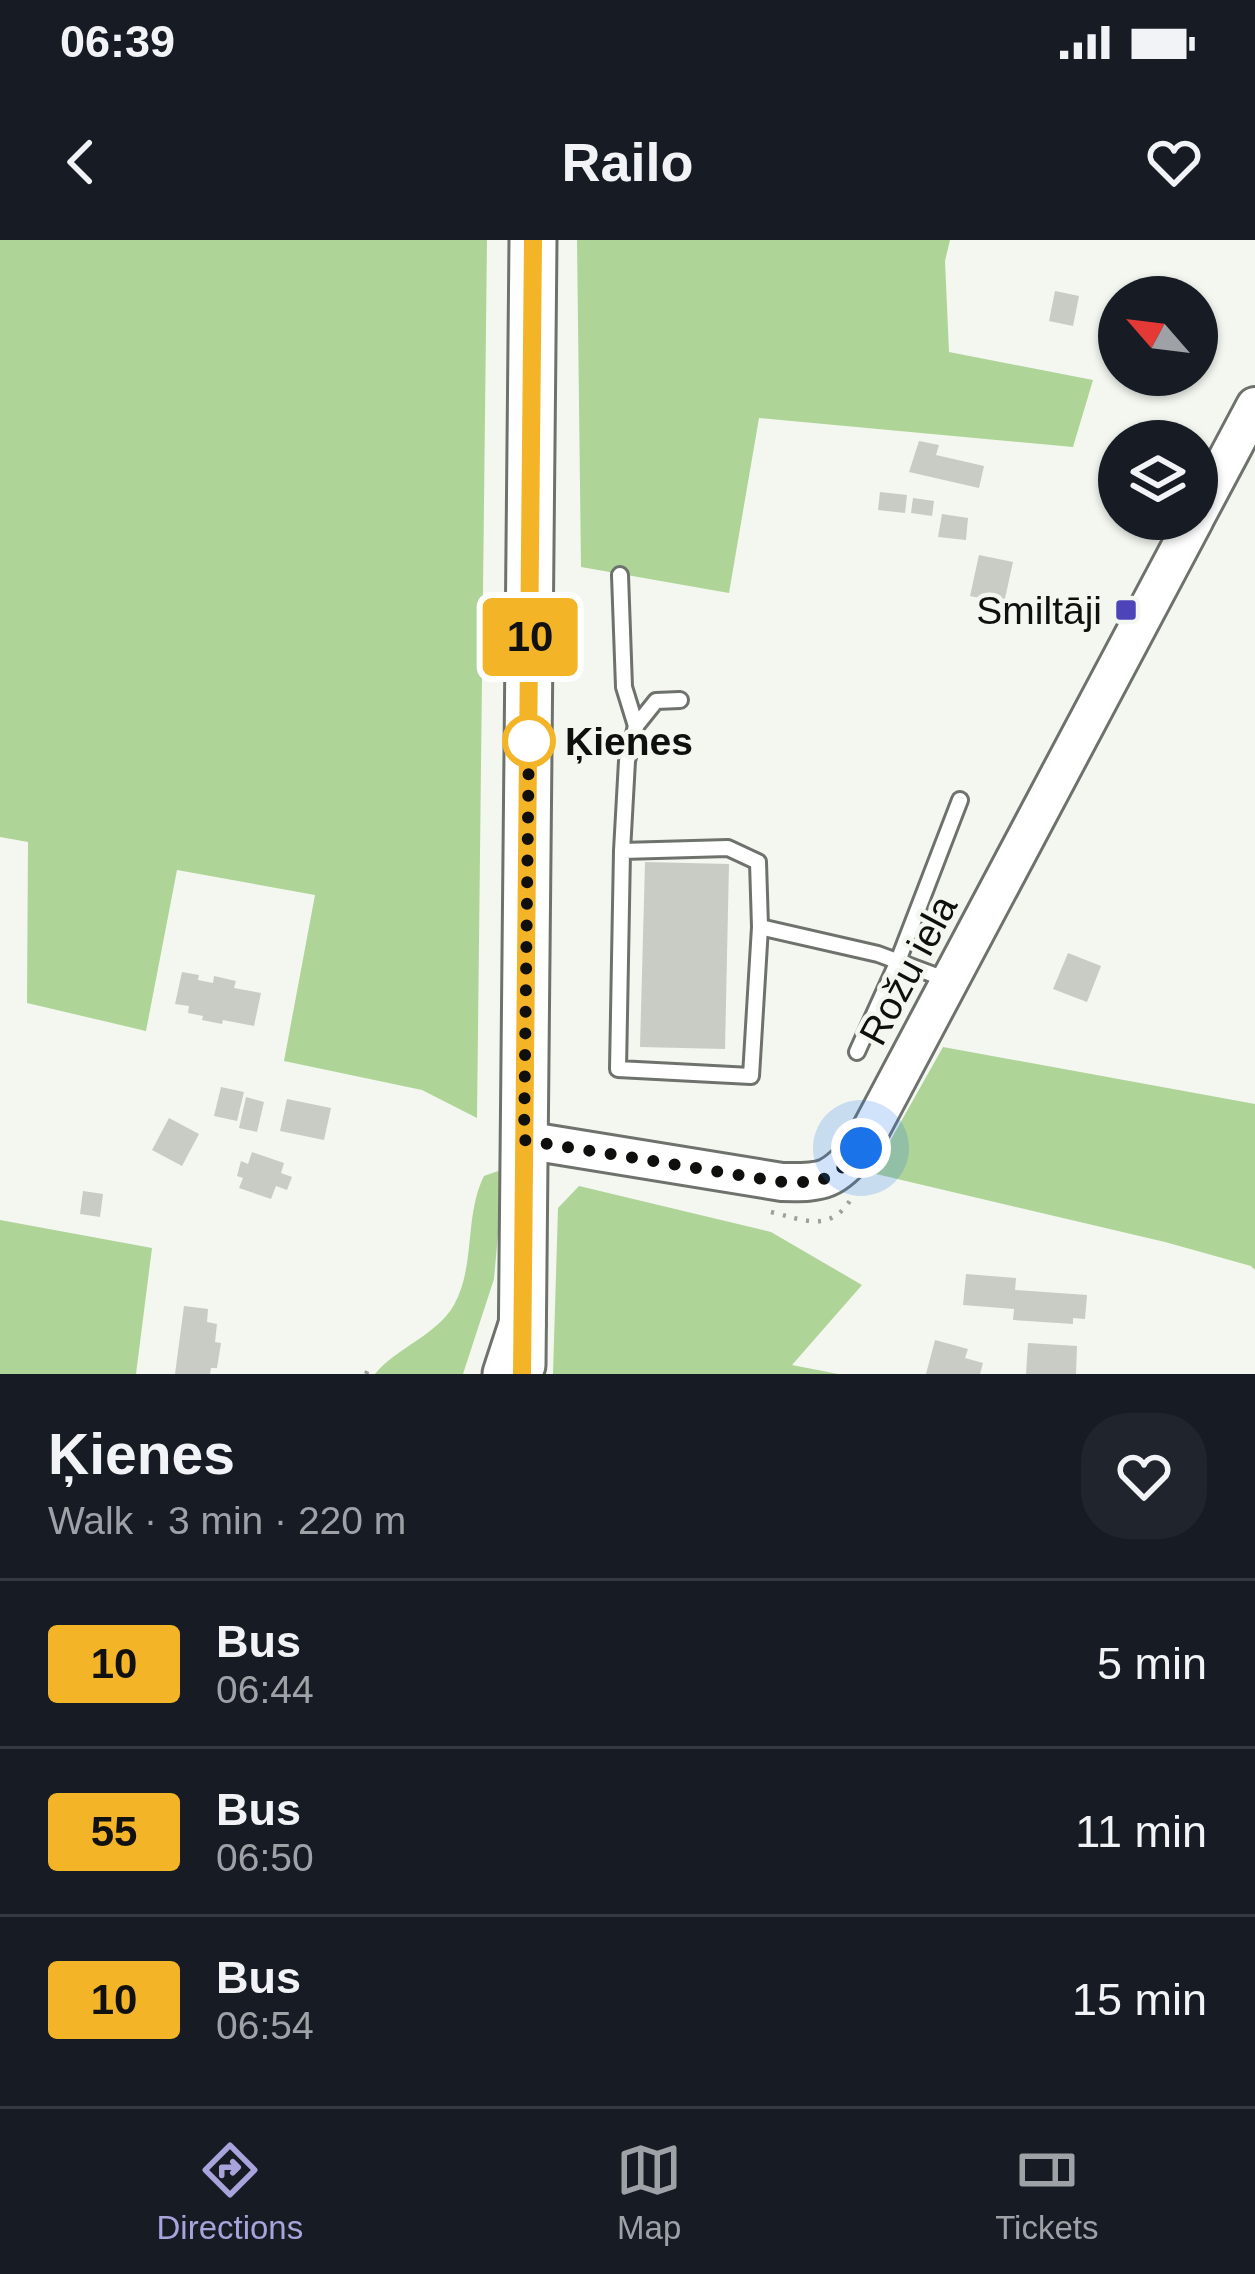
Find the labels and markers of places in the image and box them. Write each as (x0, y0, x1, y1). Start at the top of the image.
place label: Smiltāji (976, 589, 1102, 632)
marker: Smiltāji (1113, 597, 1139, 623)
marker: Ķienes (504, 716, 554, 766)
place label: Ķienes (565, 720, 693, 764)

